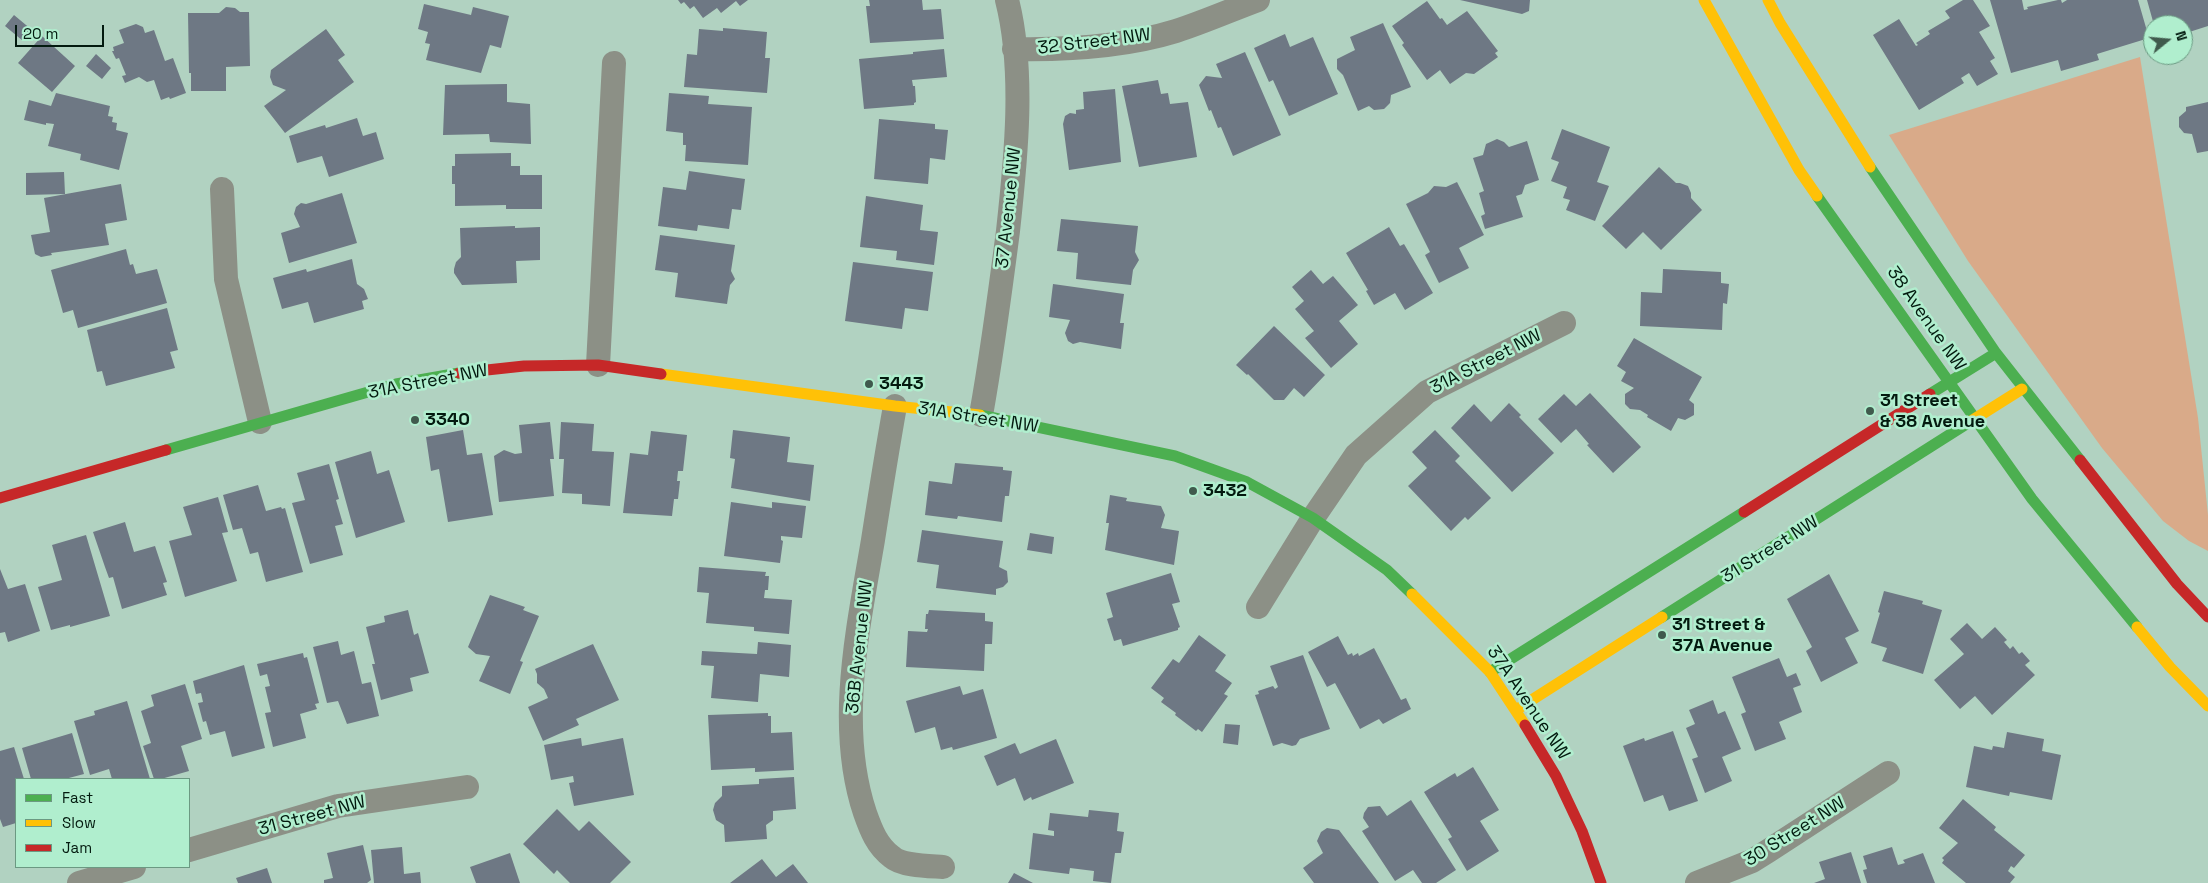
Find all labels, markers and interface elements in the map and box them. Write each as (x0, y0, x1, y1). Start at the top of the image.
scale bar (18, 15, 106, 47)
north arrow (2143, 15, 2193, 65)
text: 20 m (23, 24, 58, 43)
street label: 32 Street NW (1036, 24, 1152, 60)
text: N (2171, 29, 2191, 43)
street label: 37 Avenue NW (992, 146, 1026, 270)
street label: 38 Avenue NW (1882, 263, 1970, 375)
street label: 31A Street NW (1427, 325, 1545, 399)
street label: 31A Street NW (366, 360, 490, 404)
place label: 3443 (879, 373, 924, 395)
marker: 3443 (863, 378, 875, 390)
place label: 31 Street & 38 Avenue (1880, 390, 1985, 432)
street label: 31A Street NW (916, 398, 1040, 438)
marker: 31 Street & 38 Avenue (1864, 405, 1876, 417)
place label: 3340 (425, 409, 470, 431)
marker: 3340 (409, 414, 421, 426)
place label: 3432 (1203, 480, 1247, 502)
marker: 3432 (1187, 485, 1199, 497)
street label: 31 Street NW (1718, 512, 1822, 588)
street label: 36B Avenue NW (842, 579, 878, 715)
place label: 31 Street & 37A Avenue (1672, 614, 1773, 656)
marker: 31 Street & 37A Avenue (1656, 629, 1668, 641)
street label: 37A Avenue NW (1482, 642, 1574, 764)
legend (15, 778, 190, 868)
text: Fast (62, 788, 93, 807)
street label: 31 Street NW (256, 791, 368, 841)
street label: 30 Street NW (1741, 793, 1849, 871)
text: Slow (62, 813, 96, 832)
text: Jam (62, 838, 92, 857)

